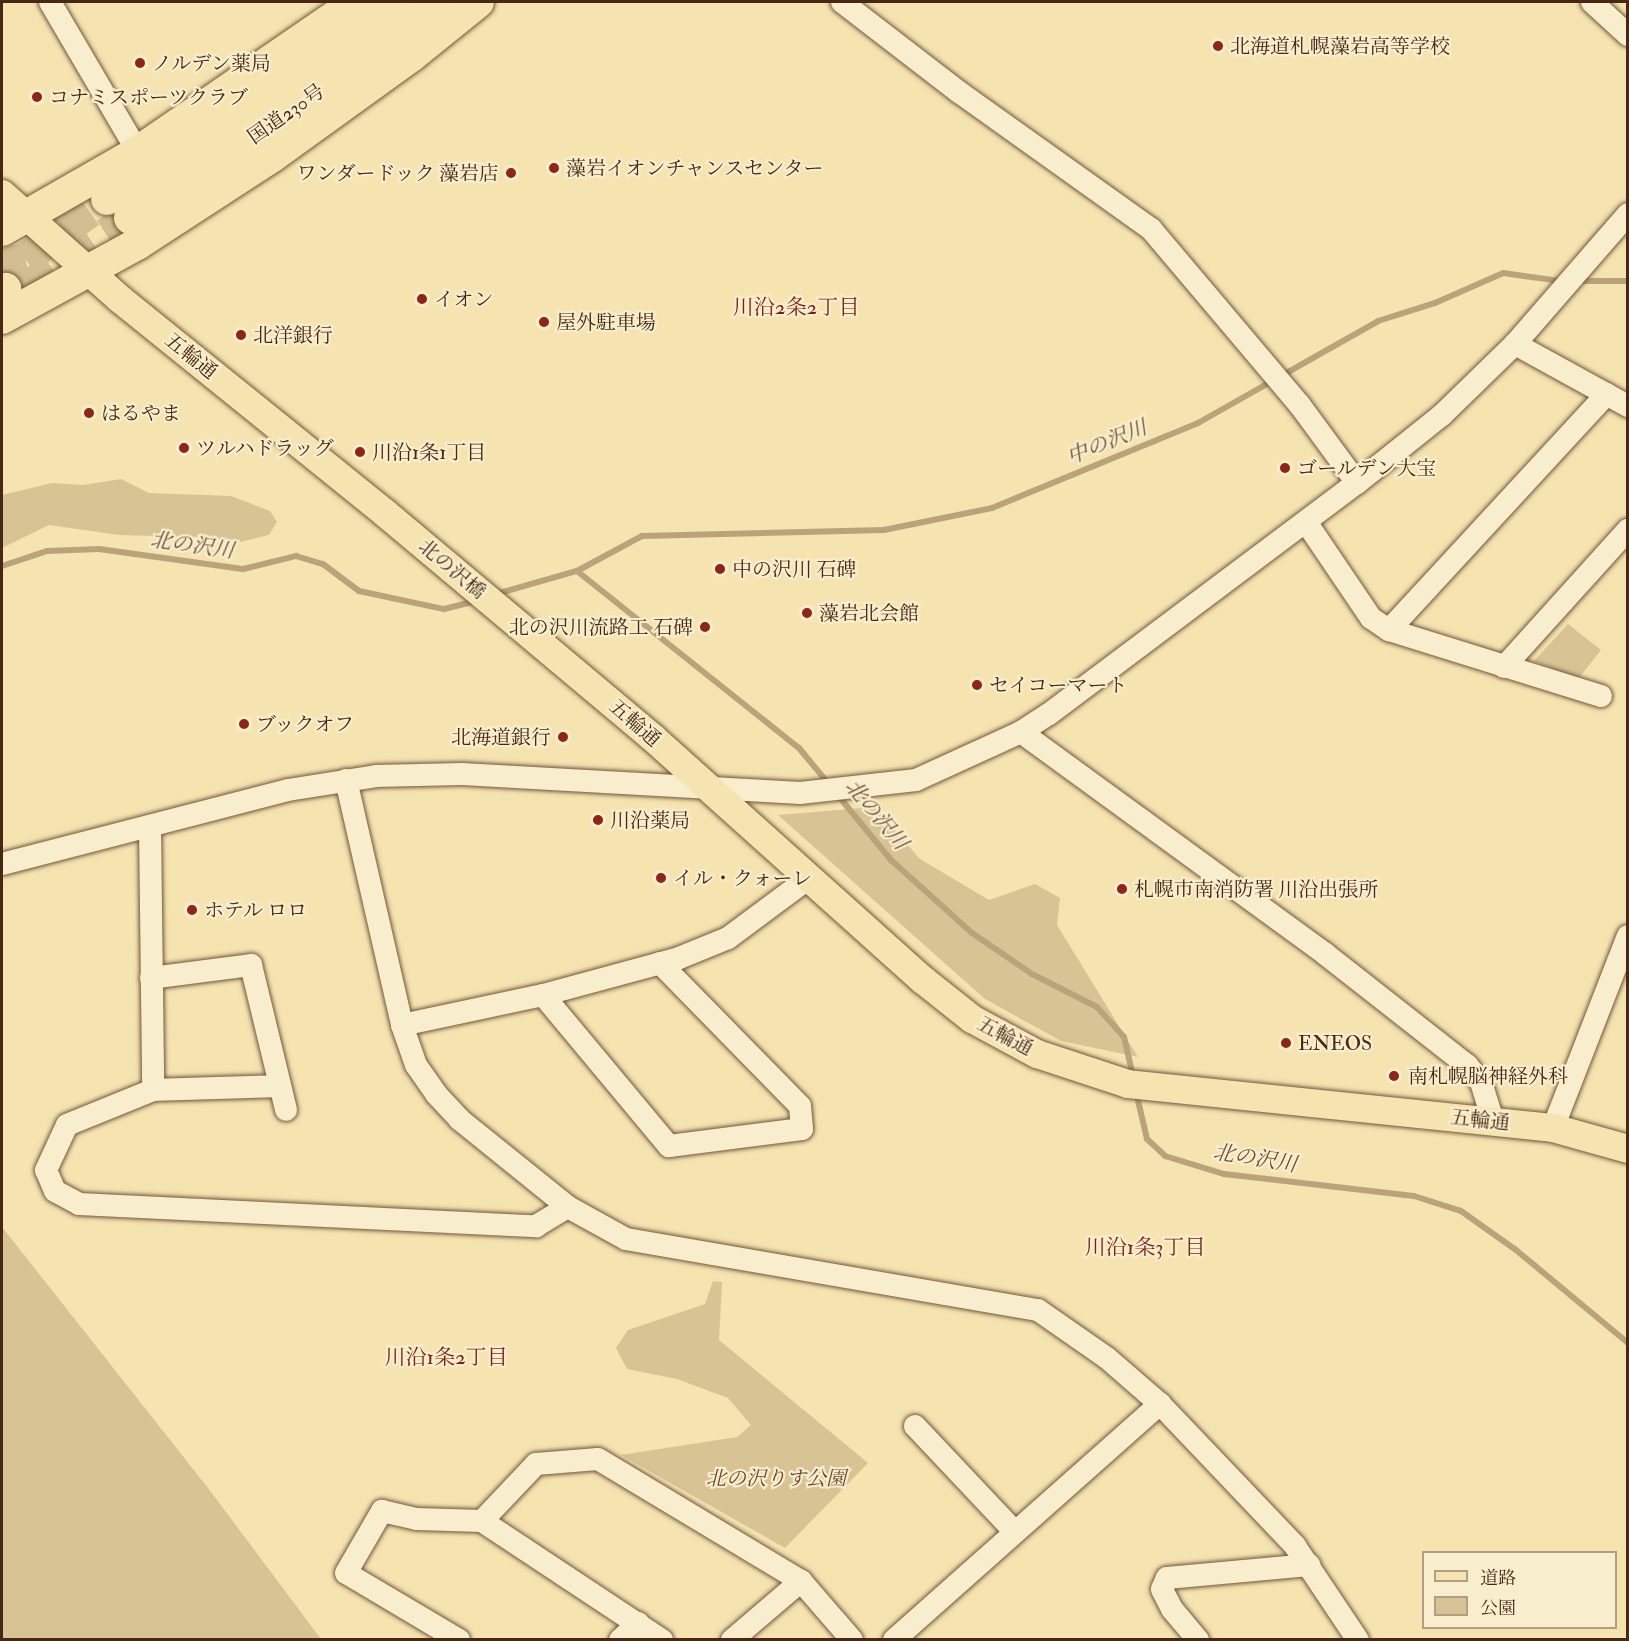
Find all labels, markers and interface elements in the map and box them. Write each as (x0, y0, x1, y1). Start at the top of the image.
place label: 北海道札幌藻岩高等学校 (1230, 34, 1450, 58)
marker: 北海道札幌藻岩高等学校 (1211, 39, 1225, 53)
place label: ノルデン薬局 (152, 51, 272, 75)
marker: ノルデン薬局 (133, 56, 147, 70)
street label: 国道230号 (243, 79, 329, 149)
place label: コナミスポーツクラブ (49, 85, 249, 109)
marker: コナミスポーツクラブ (30, 90, 44, 104)
place label: 藻岩イオンチャンスセンター (566, 156, 826, 180)
place label: ワンダードック 藻岩店 (295, 161, 499, 185)
marker: 藻岩イオンチャンスセンター (547, 161, 561, 175)
marker: ワンダードック 藻岩店 (504, 166, 518, 180)
place label: イオン (434, 287, 494, 311)
marker: イオン (415, 292, 429, 306)
district label: 川沿2条2丁目 (733, 295, 859, 321)
place label: 屋外駐車場 (556, 310, 656, 334)
marker: 屋外駐車場 (537, 315, 551, 329)
place label: 北洋銀行 (253, 323, 333, 347)
street label: 五輪通 (160, 328, 222, 384)
marker: 北洋銀行 (234, 328, 248, 342)
place label: はるやま (101, 401, 181, 425)
marker: はるやま (82, 406, 96, 420)
water label: 中の沢川 (1063, 416, 1151, 470)
place label: ツルハドラッグ (196, 436, 336, 460)
place label: 川沿1条1丁目 (372, 440, 486, 464)
marker: ツルハドラッグ (177, 441, 191, 455)
marker: 川沿1条1丁目 (353, 445, 367, 459)
place label: ゴールデン大宝 (1297, 456, 1437, 480)
marker: ゴールデン大宝 (1278, 461, 1292, 475)
water label: 北の沢川 (149, 528, 235, 564)
street label: 北の沢橋 (414, 534, 490, 604)
place label: 中の沢川 石碑 (732, 557, 856, 581)
marker: 中の沢川 石碑 (713, 562, 727, 576)
place label: 藻岩北会館 (819, 601, 919, 625)
marker: 藻岩北会館 (800, 606, 814, 620)
place label: 北の沢川流路工 石碑 (509, 615, 693, 639)
marker: 北の沢川流路工 石碑 (698, 620, 712, 634)
place label: セイコーマート (989, 673, 1129, 697)
marker: セイコーマート (970, 678, 984, 692)
street label: 五輪通 (604, 694, 666, 752)
place label: ブックオフ (256, 712, 356, 736)
marker: ブックオフ (237, 717, 251, 731)
place label: 北海道銀行 (451, 725, 551, 749)
marker: 北海道銀行 (556, 730, 570, 744)
water label: 北の沢川 (839, 775, 913, 855)
place label: 川沿薬局 (610, 808, 690, 832)
marker: 川沿薬局 (591, 813, 605, 827)
place label: イル・クォーレ (673, 866, 813, 890)
marker: イル・クォーレ (654, 871, 668, 885)
place label: 札幌市南消防署 川沿出張所 (1134, 877, 1378, 901)
marker: 札幌市南消防署 川沿出張所 (1115, 882, 1129, 896)
place label: ホテル ロロ (204, 898, 308, 922)
marker: ホテル ロロ (185, 903, 199, 917)
street label: 五輪通 (973, 1011, 1037, 1061)
place label: ENEOS (1298, 1031, 1372, 1055)
marker: ENEOS (1279, 1036, 1293, 1050)
place label: 南札幌脳神経外科 (1408, 1064, 1568, 1088)
marker: 南札幌脳神経外科 (1385, 1067, 1403, 1085)
street label: 五輪通 (1449, 1105, 1511, 1135)
water label: 北の沢川 (1212, 1140, 1298, 1178)
district label: 川沿1条3丁目 (1085, 1235, 1205, 1261)
district label: 川沿1条2丁目 (384, 1345, 508, 1371)
park label: 北の沢りす公園 (706, 1466, 846, 1490)
legend (1422, 1551, 1617, 1629)
text: 道路 (1480, 1567, 1516, 1590)
text: 公園 (1480, 1597, 1516, 1620)

